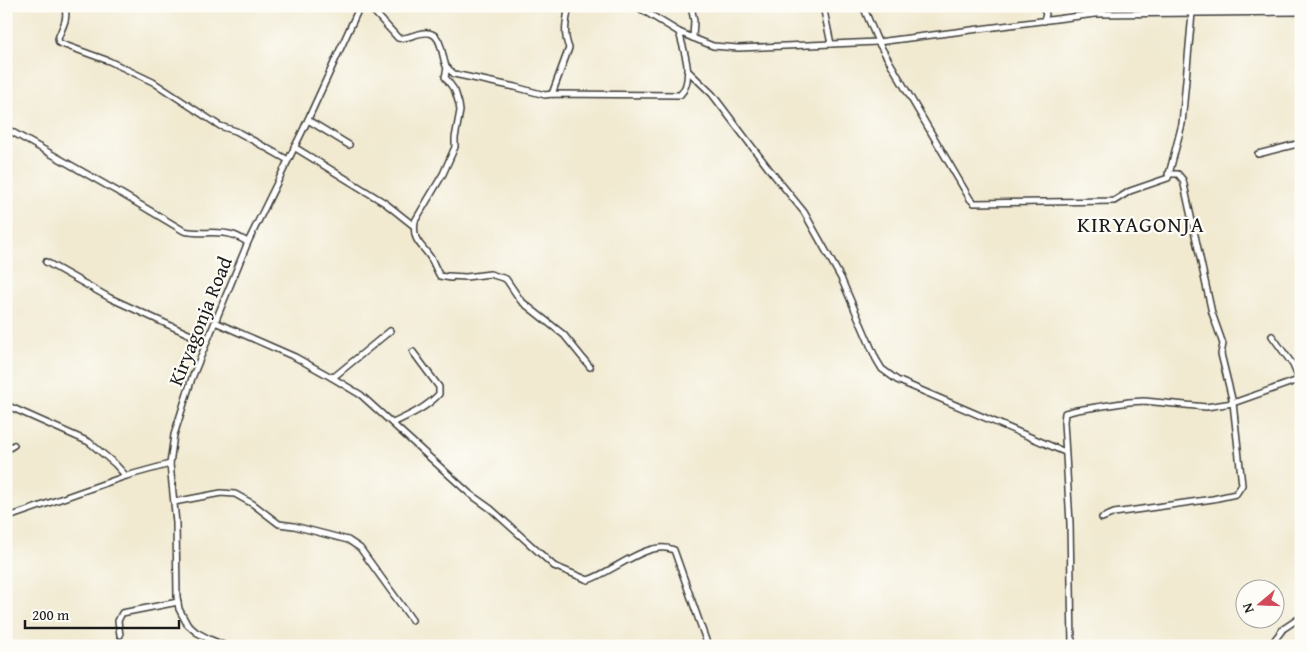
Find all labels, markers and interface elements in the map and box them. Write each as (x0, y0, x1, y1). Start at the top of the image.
district label: KIRYAGONJA (1077, 208, 1205, 240)
street label: Kiryagonja Road (160, 251, 239, 390)
north arrow (1234, 580, 1284, 630)
scale bar (25, 597, 179, 629)
text: N (1237, 600, 1259, 616)
text: 200 m (32, 604, 70, 625)

